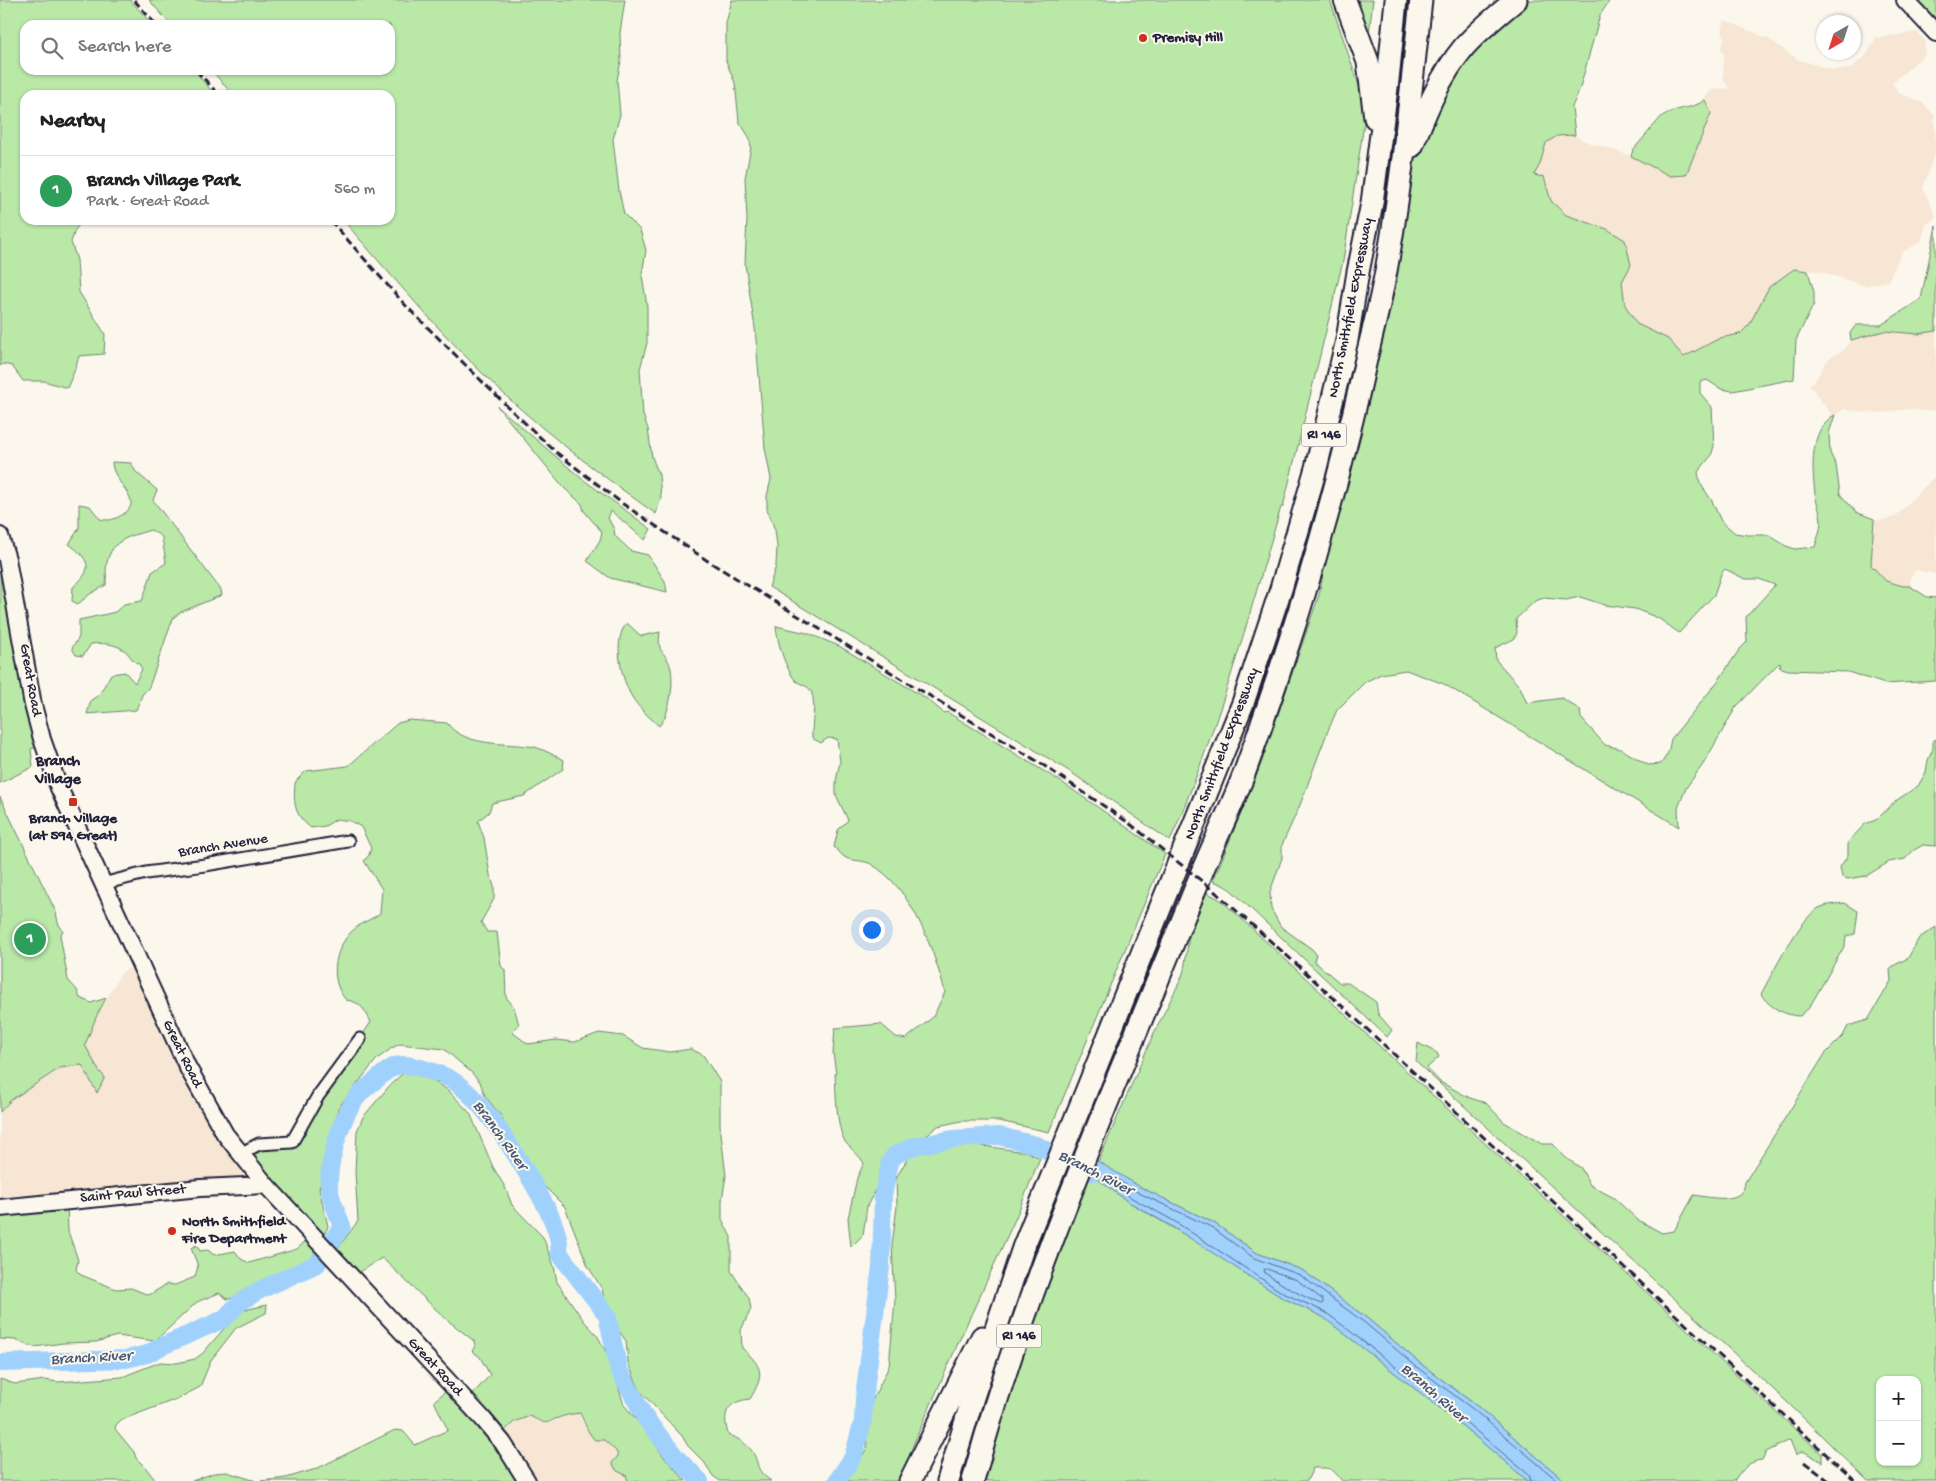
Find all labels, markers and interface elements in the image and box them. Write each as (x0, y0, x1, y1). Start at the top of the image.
north arrow (1816, 15, 1861, 60)
search box (20, 20, 395, 75)
place label: Premisy Hill (1152, 29, 1224, 47)
marker: Premisy Hill (1137, 32, 1149, 44)
icon: search (38, 34, 66, 62)
text: Search here (78, 36, 172, 59)
text: Nearby (40, 110, 105, 135)
text: Branch Village Park (87, 170, 239, 193)
text: 1 (53, 181, 59, 200)
text: 560 m (334, 181, 375, 200)
text: Park · Great Road (87, 193, 208, 212)
street label: North Smithfield Expressway (1325, 216, 1377, 400)
road number: RI 146 (1302, 424, 1346, 446)
street label: Great Road (15, 642, 45, 719)
street label: North Smithfield Expressway (1181, 665, 1263, 843)
district label: Branch Village (34, 753, 82, 790)
marker: Branch Village (at 594 Great) (67, 796, 79, 808)
place label: Branch Village (at 594 Great) (28, 810, 118, 845)
street label: Branch Avenue (176, 830, 269, 862)
your location (859, 917, 885, 943)
pin: 1 (14, 920, 46, 958)
street label: Great Road (158, 1017, 207, 1092)
water label: Branch River (468, 1098, 532, 1177)
water label: Branch River (1055, 1147, 1138, 1202)
street label: Saint Paul Street (79, 1180, 188, 1208)
place label: North Smithfield Fire Department (181, 1213, 288, 1248)
marker: North Smithfield Fire Department (166, 1225, 178, 1237)
road number: RI 146 (996, 1324, 1042, 1348)
street label: Great Road (403, 1334, 467, 1401)
water label: Branch River (50, 1347, 135, 1371)
water label: Branch River (1396, 1360, 1472, 1430)
map controls (1876, 1376, 1921, 1466)
button: + (1876, 1376, 1921, 1421)
button: − (1876, 1421, 1921, 1466)

